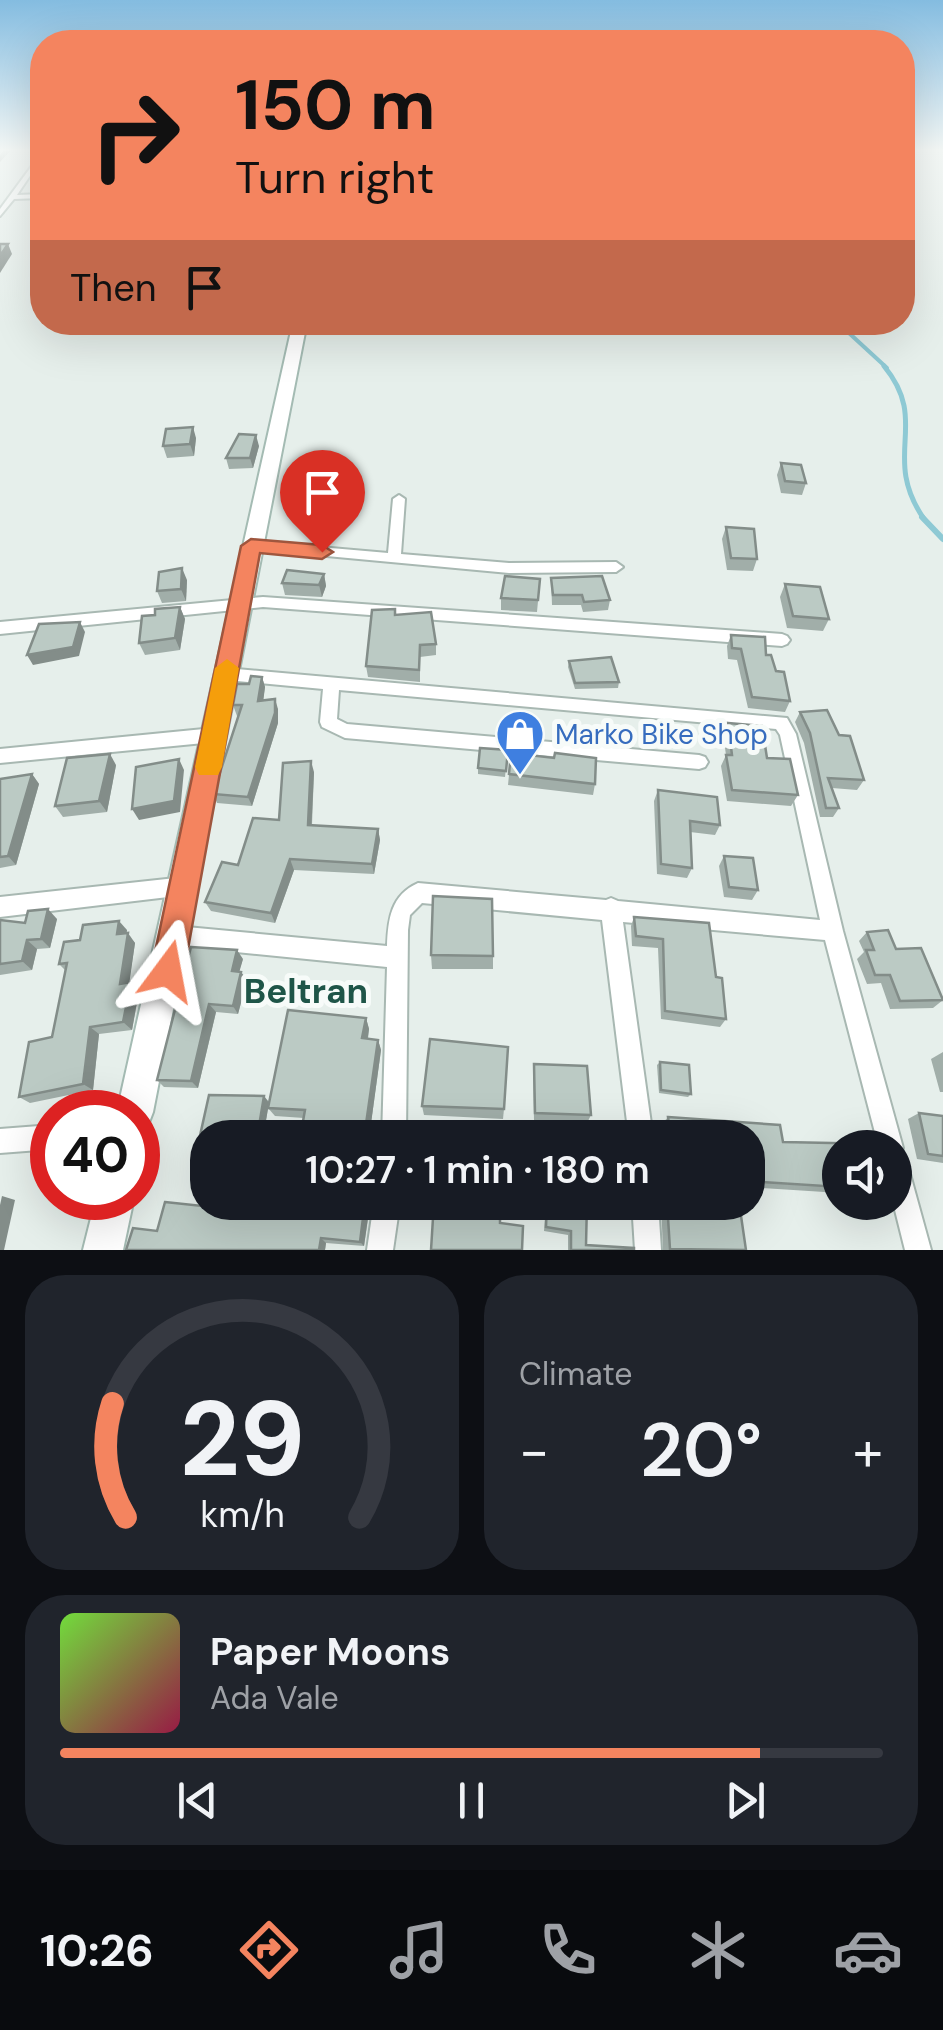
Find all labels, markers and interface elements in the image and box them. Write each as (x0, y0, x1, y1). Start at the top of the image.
text: 150 m (235, 60, 436, 151)
icon: right (70, 70, 200, 200)
text: Turn right (235, 148, 434, 207)
icon: arrive (177, 260, 232, 315)
text: Then (70, 263, 157, 313)
pin (280, 450, 365, 553)
icon: arrive (295, 465, 350, 520)
shop icon: Marko Bike Shop (494, 708, 546, 776)
place label: Marko Bike Shop (555, 716, 768, 753)
position arrow (116, 919, 220, 1023)
district label: Beltran (244, 968, 368, 1014)
speed limit sign: 40 (30, 1090, 160, 1220)
map controls (822, 1130, 912, 1220)
button: sound (822, 1130, 912, 1220)
text: 10:27 · 1 min · 180 m (305, 1145, 650, 1195)
text: Climate (519, 1353, 633, 1395)
text: 29 (179, 1372, 305, 1507)
text: 20° (640, 1402, 762, 1499)
text: − (519, 1415, 549, 1487)
text: + (853, 1415, 883, 1487)
text: km/h (200, 1492, 284, 1538)
text: Paper Moons (210, 1627, 450, 1677)
text: Ada Vale (210, 1677, 339, 1719)
icon: previous (170, 1773, 225, 1828)
icon: pause (444, 1773, 499, 1828)
icon: next (718, 1773, 773, 1828)
icon: directions (234, 1915, 304, 1985)
icon: music (384, 1915, 454, 1985)
icon: phone (533, 1915, 603, 1985)
icon: climate (683, 1915, 753, 1985)
icon: car (833, 1915, 903, 1985)
text: 10:26 (40, 1921, 154, 1980)

